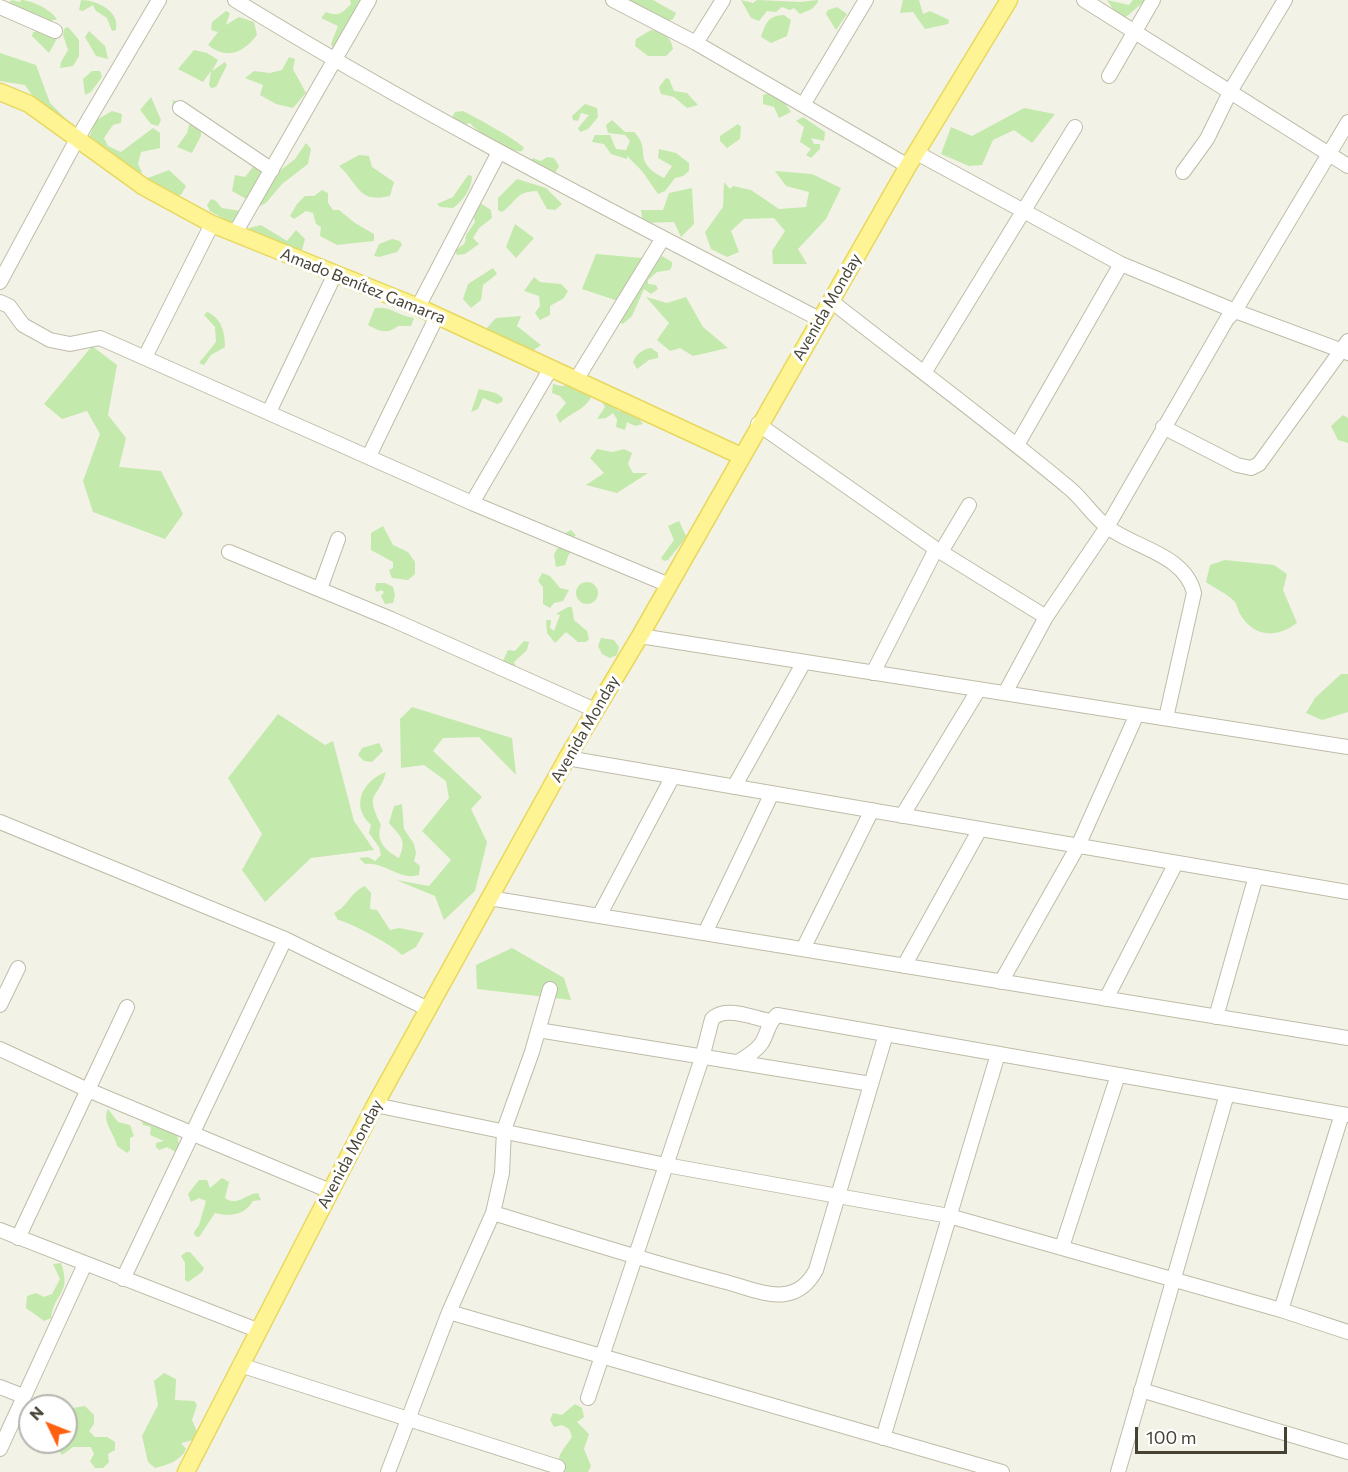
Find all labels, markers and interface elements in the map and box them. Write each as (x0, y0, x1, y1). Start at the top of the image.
street label: Amado Benítez Gamarra (278, 244, 448, 328)
street label: Avenida Monday (789, 250, 865, 364)
street label: Avenida Monday (547, 672, 623, 786)
street label: Avenida Monday (313, 1096, 387, 1212)
north arrow (18, 1394, 78, 1454)
text: N (25, 1402, 47, 1424)
scale bar (1138, 1415, 1290, 1453)
text: 100 m (1146, 1426, 1196, 1448)

